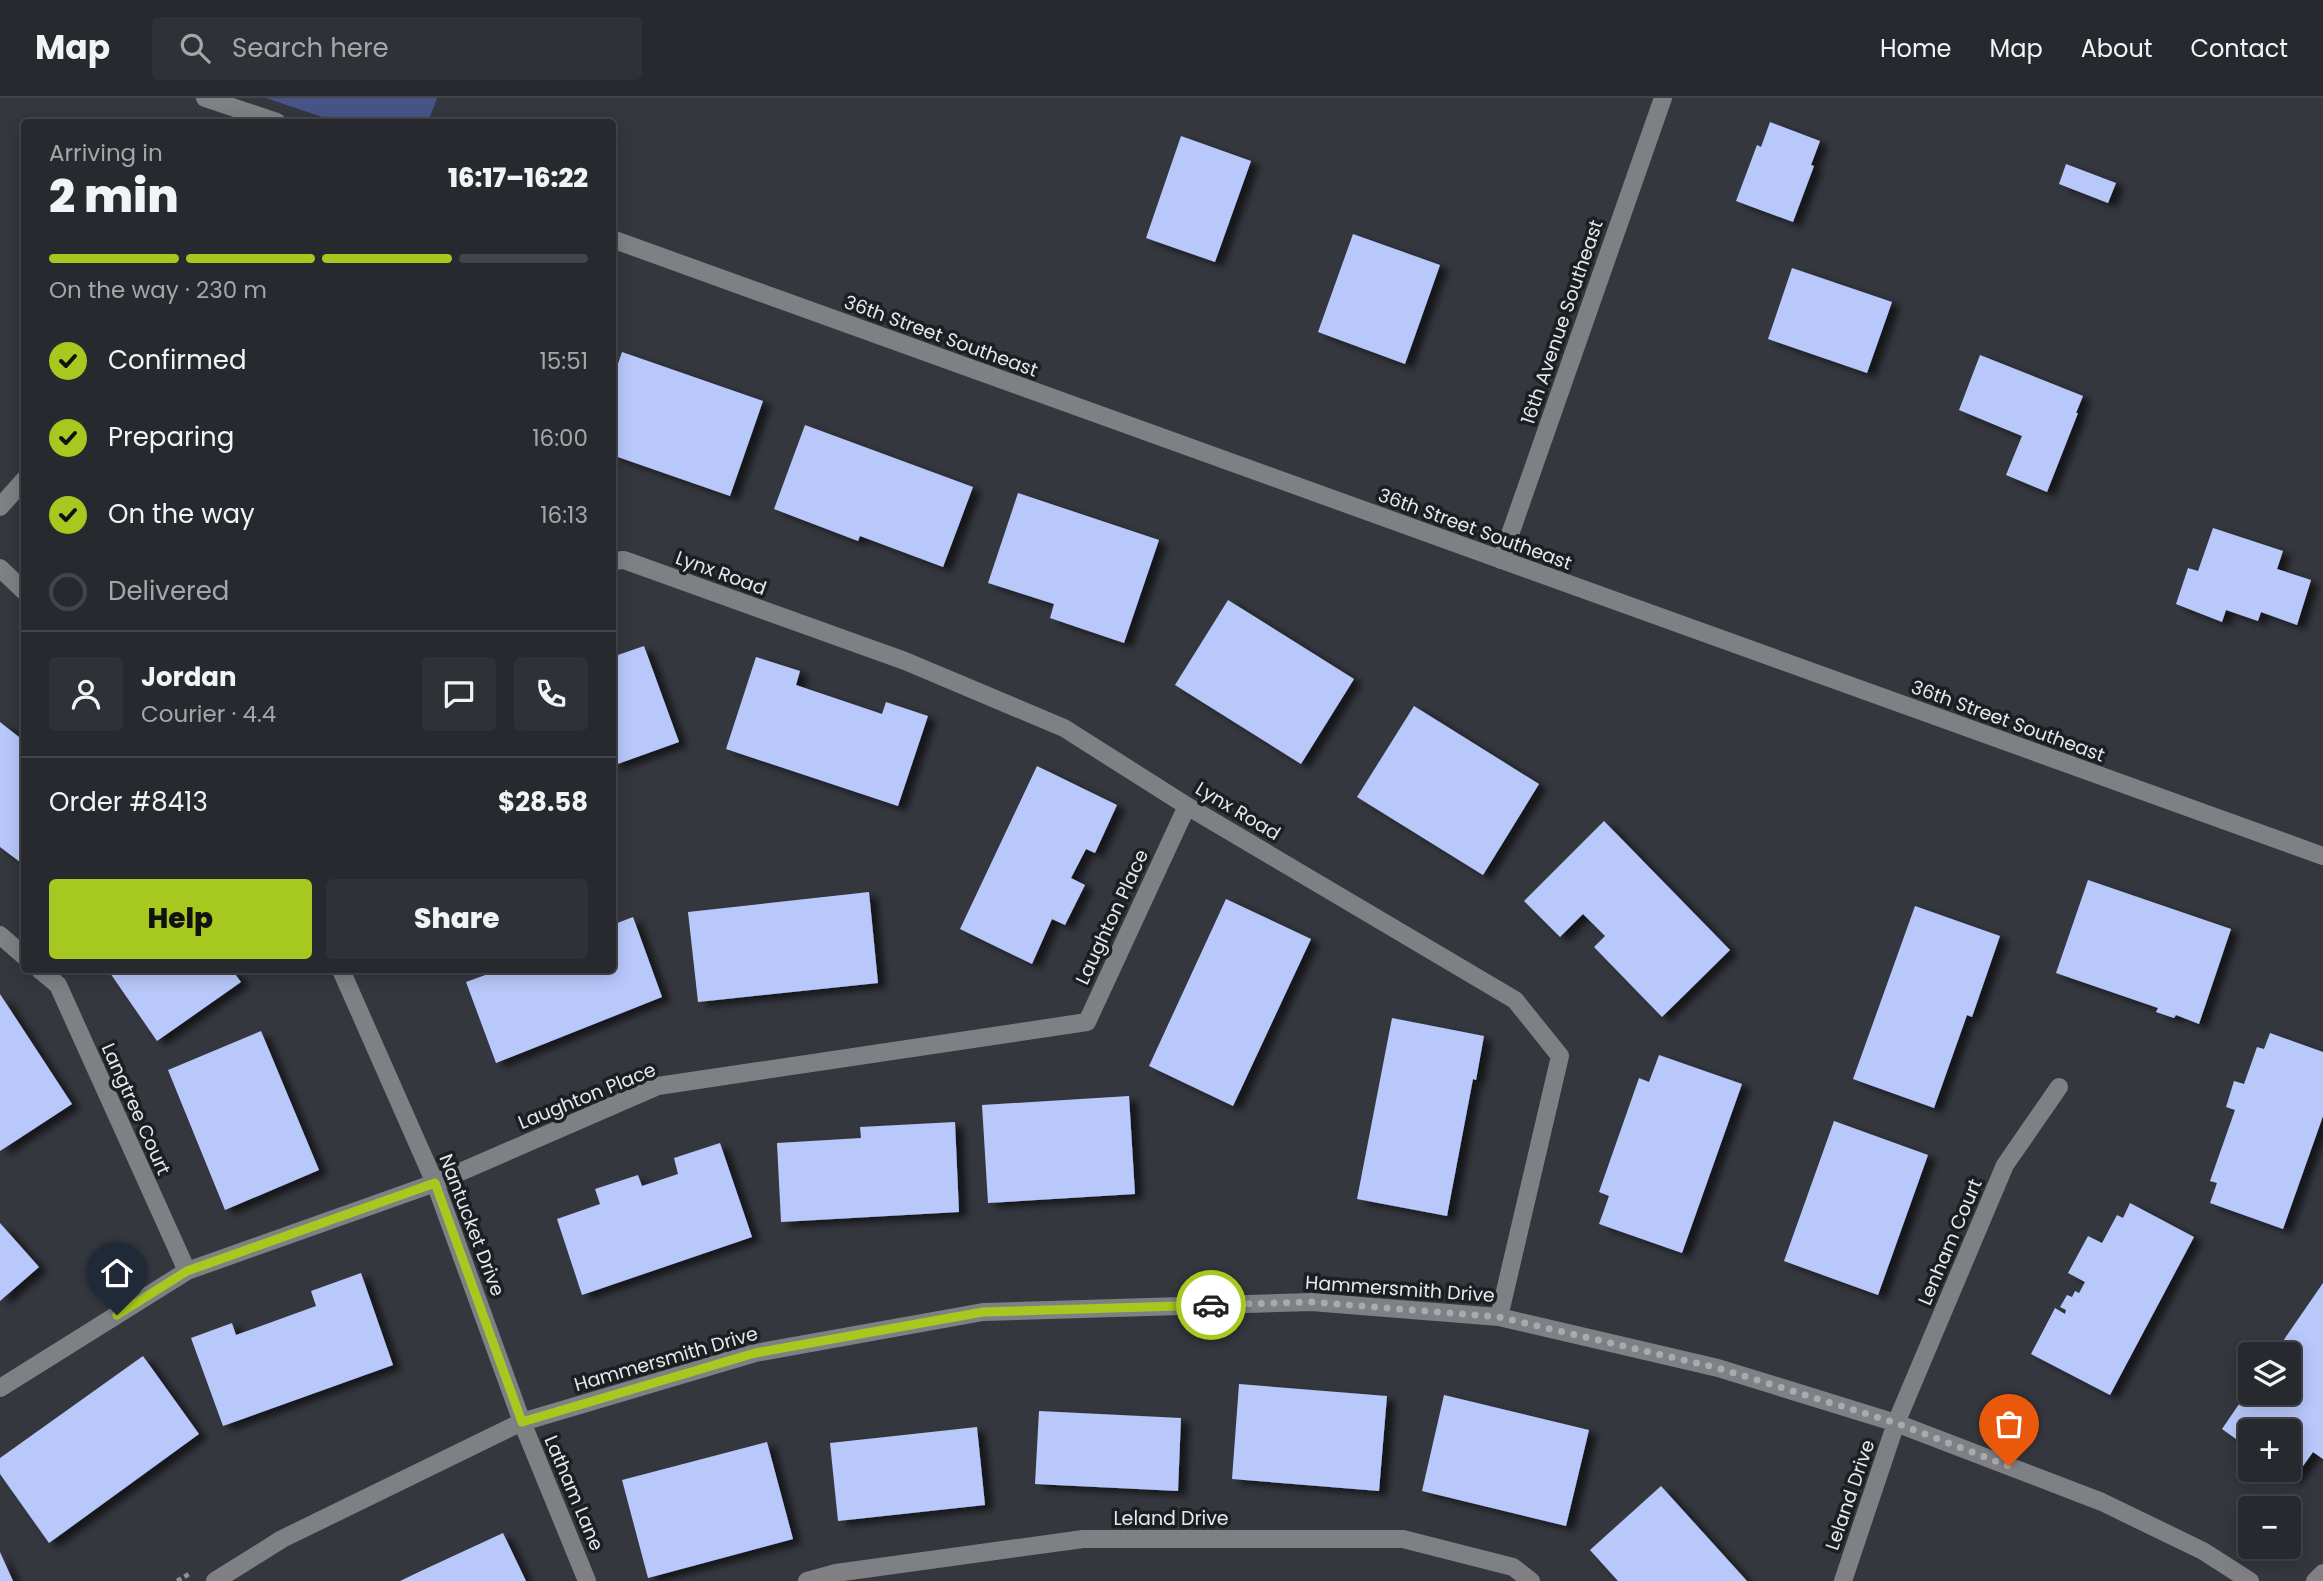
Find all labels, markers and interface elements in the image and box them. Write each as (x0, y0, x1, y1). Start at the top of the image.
search box (152, 17, 642, 80)
text: Map (35, 24, 110, 71)
icon: search (176, 29, 214, 67)
text: Search here (232, 30, 389, 66)
text: Home (1880, 32, 1952, 65)
text: Map (1990, 32, 2043, 65)
text: About (2081, 32, 2152, 65)
text: Contact (2190, 32, 2288, 65)
text: Arriving in (49, 137, 163, 169)
text: 16:17–16:22 (448, 160, 588, 196)
text: 2 min (49, 164, 179, 228)
street label: 16th Avenue Southeast (1514, 216, 1610, 428)
text: On the way · 230 m (49, 274, 267, 306)
street label: 36th Street Southeast (840, 288, 1042, 384)
icon: check (49, 342, 87, 380)
text: Confirmed (108, 342, 246, 378)
text: 15:51 (539, 345, 588, 377)
icon: check (49, 419, 87, 457)
text: Preparing (108, 419, 234, 455)
text: 16:00 (532, 422, 588, 454)
street label: 36th Street Southeast (1374, 481, 1576, 577)
icon: check (49, 496, 87, 534)
text: On the way (108, 496, 255, 532)
text: 16:13 (540, 499, 588, 531)
street label: Lynx Road (672, 544, 770, 602)
text: Delivered (108, 573, 229, 609)
button: person (49, 657, 123, 731)
button: chat (422, 657, 496, 731)
button: phone (514, 657, 588, 731)
text: Jordan (141, 659, 237, 695)
street label: 36th Street Southeast (1907, 673, 2109, 769)
text: Courier · 4.4 (141, 698, 276, 730)
street label: Lynx Road (1190, 775, 1286, 847)
text: Order #8413 (49, 784, 208, 820)
text: $28.58 (498, 784, 588, 820)
street label: Laughton Place (1069, 845, 1155, 989)
button: Help (49, 879, 312, 959)
button: Share (326, 879, 588, 959)
street label: Langtree Court (95, 1039, 177, 1179)
street label: Laughton Place (514, 1056, 660, 1136)
street label: Nantucket Drive (432, 1150, 512, 1300)
street label: Lenham Court (1911, 1175, 1989, 1309)
pin (87, 1243, 147, 1315)
icon: home (98, 1254, 136, 1292)
street label: Hammersmith Drive (1304, 1269, 1496, 1309)
courier (1176, 1270, 1246, 1340)
icon: car (1192, 1286, 1230, 1324)
street label: Hammersmith Drive (571, 1320, 761, 1398)
map controls (2238, 1342, 2301, 1559)
button: layers (2238, 1342, 2301, 1405)
pin (1979, 1394, 2039, 1466)
icon: bag (1990, 1405, 2028, 1443)
button: + (2238, 1419, 2301, 1482)
street label: Latham Lane (538, 1431, 610, 1555)
street label: Leland Drive (1818, 1436, 1882, 1554)
button: − (2238, 1496, 2301, 1559)
street label: Leland Drive (1113, 1505, 1229, 1532)

